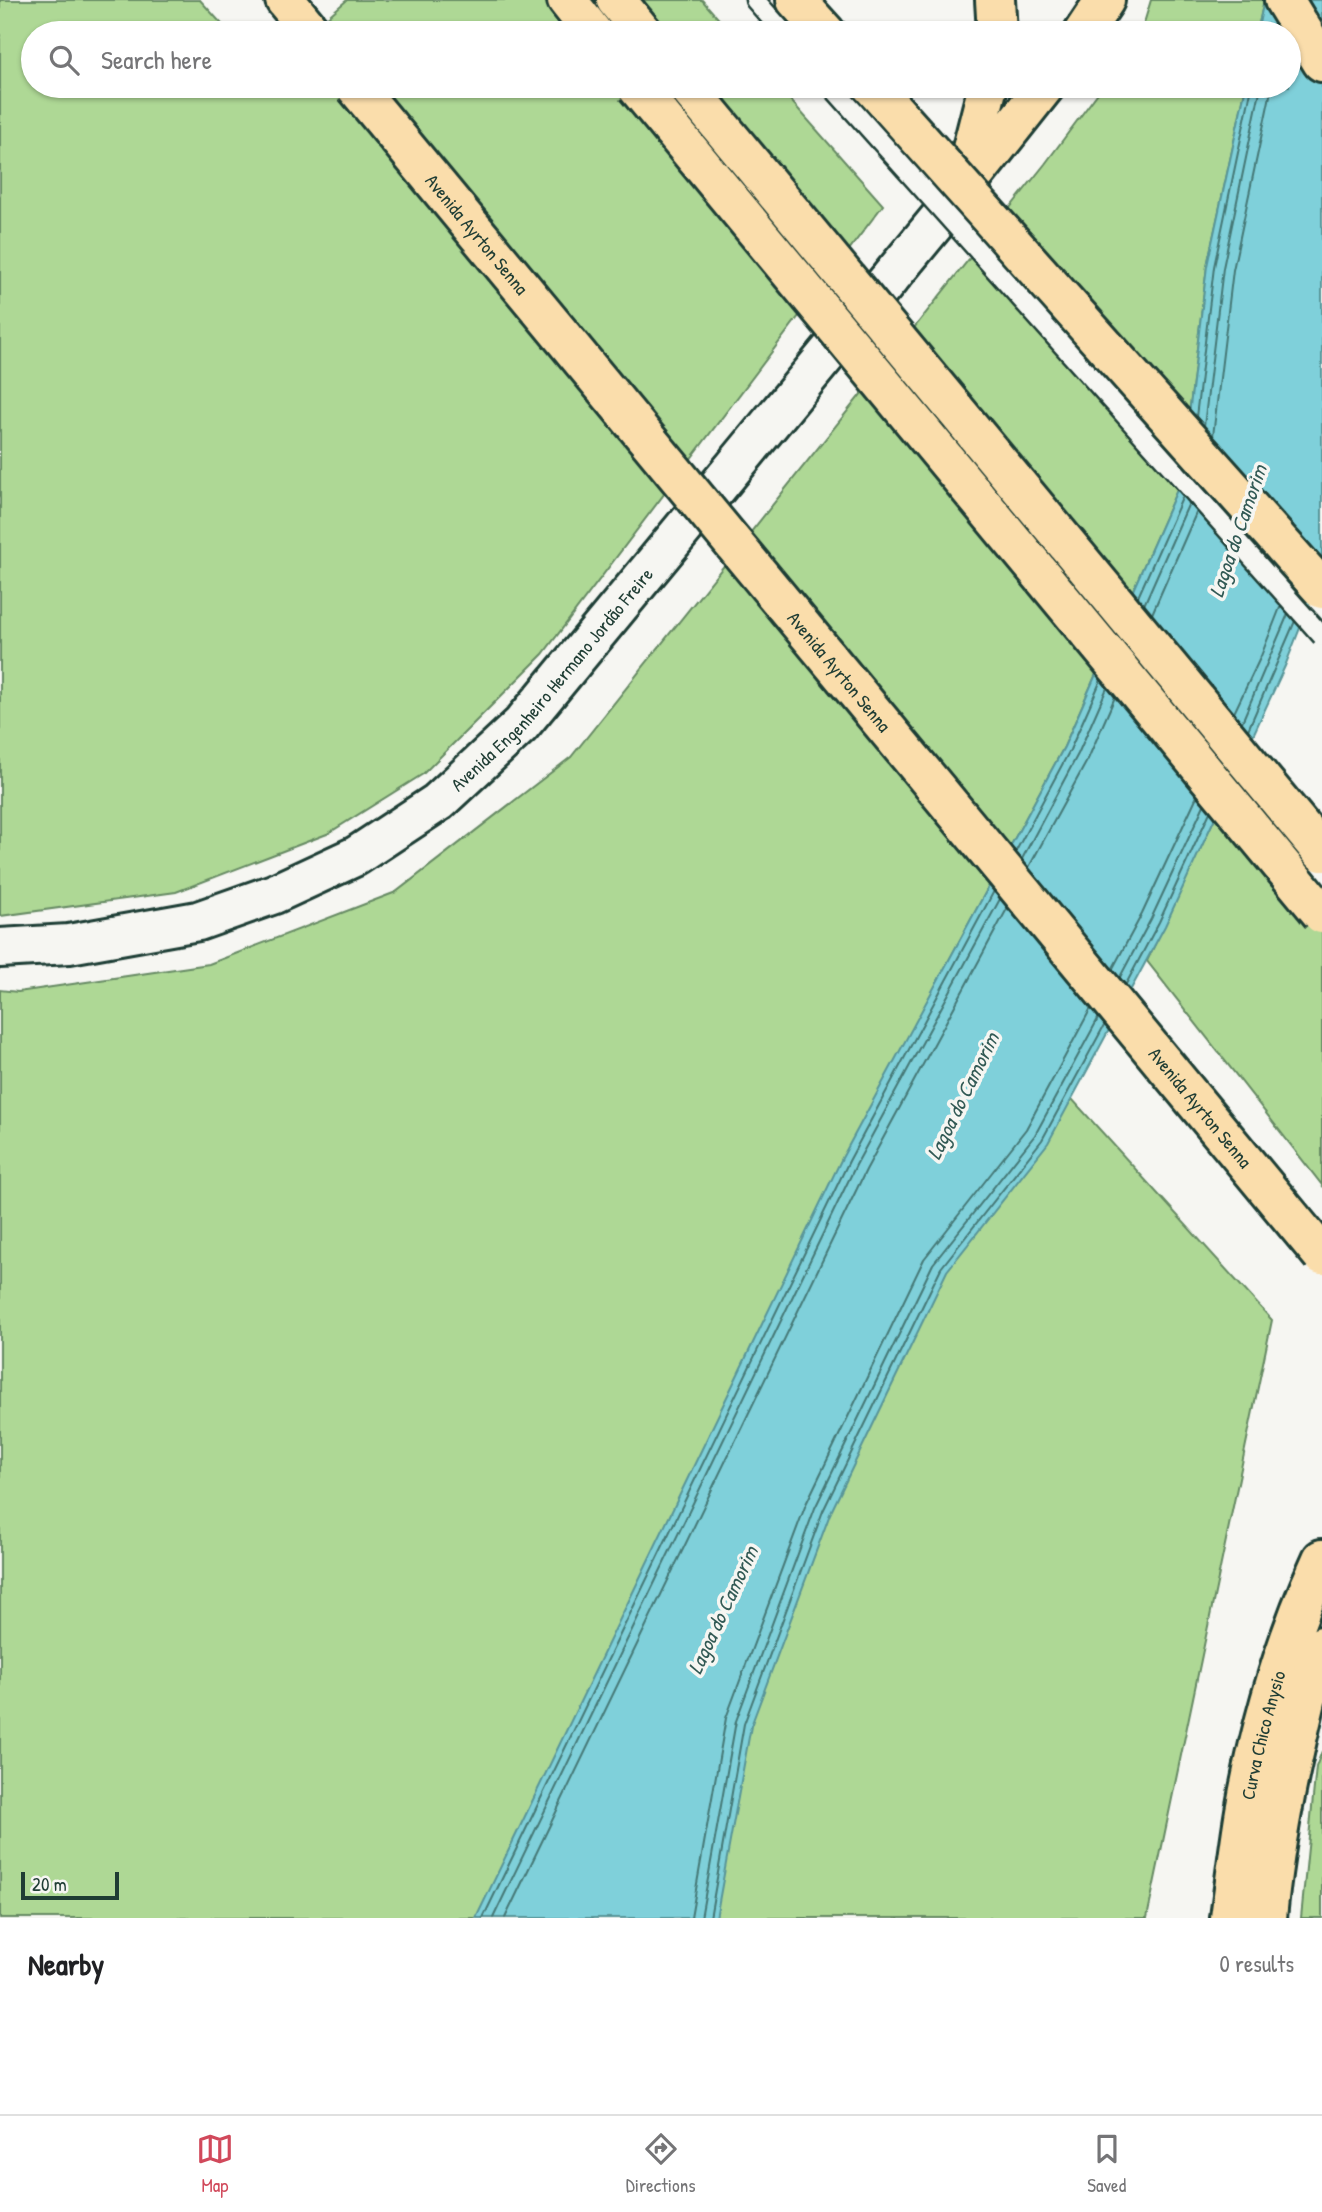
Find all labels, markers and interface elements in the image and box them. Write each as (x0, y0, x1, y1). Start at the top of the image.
search box (21, 21, 1301, 98)
icon: search (45, 41, 83, 79)
text: Search here (101, 42, 212, 77)
street label: Avenida Ayrton Senna (419, 168, 535, 301)
water label: Lagoa do Camorim (1201, 460, 1274, 601)
street label: Avenida Engenheiro Hermano Jordão Freire (445, 562, 659, 797)
street label: Avenida Ayrton Senna (782, 606, 897, 738)
water label: Lagoa do Camorim (919, 1027, 1006, 1164)
street label: Avenida Ayrton Senna (1143, 1042, 1258, 1174)
water label: Lagoa do Camorim (680, 1540, 765, 1678)
street label: Curva Chico Anysio (1234, 1667, 1292, 1802)
scale bar (21, 1869, 119, 1901)
text: 20 m (32, 1871, 67, 1897)
text: Nearby (28, 1944, 104, 1984)
text: 0 results (1219, 1948, 1294, 1979)
tab: Map (196, 2130, 234, 2198)
tab: Directions (626, 2130, 696, 2198)
tab: Saved (1087, 2130, 1126, 2198)

